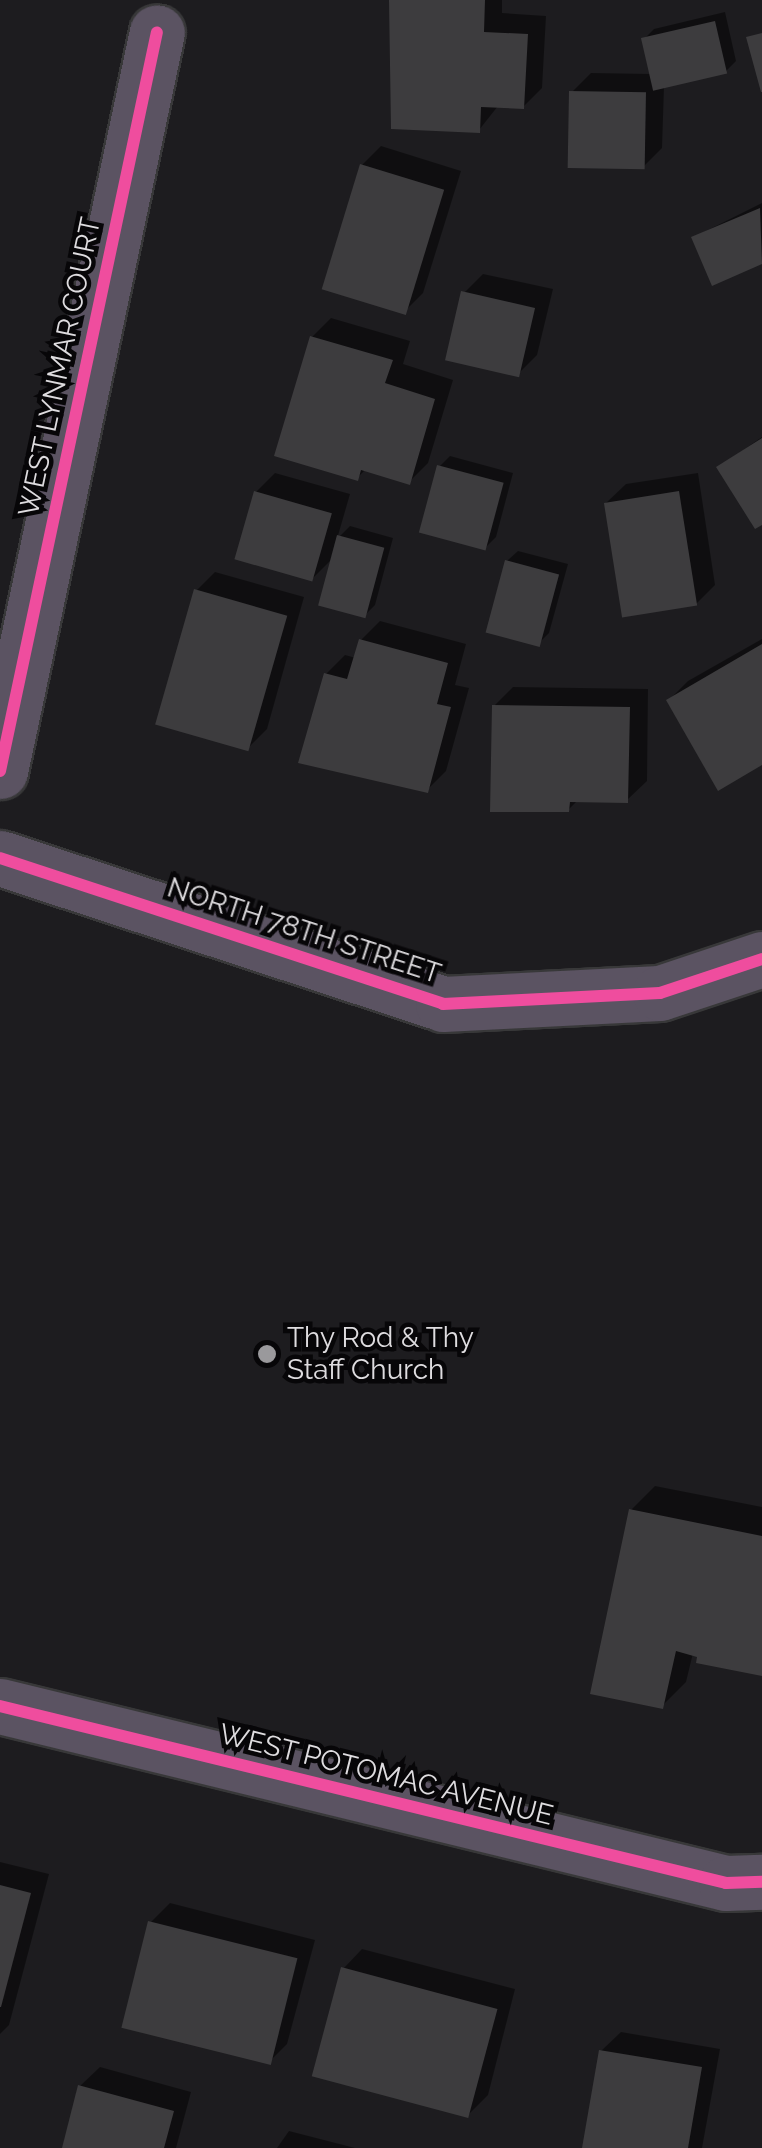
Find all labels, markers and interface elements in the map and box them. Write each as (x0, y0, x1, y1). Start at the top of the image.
street label: WEST LYNMAR COURT (12, 214, 108, 520)
street label: NORTH 78TH STREET (163, 871, 445, 991)
place label: Thy Rod & Thy Staff Church (287, 1321, 475, 1387)
marker: Thy Rod & Thy Staff Church (256, 1343, 278, 1365)
street label: WEST POTOMAC AVENUE (215, 1717, 557, 1833)

